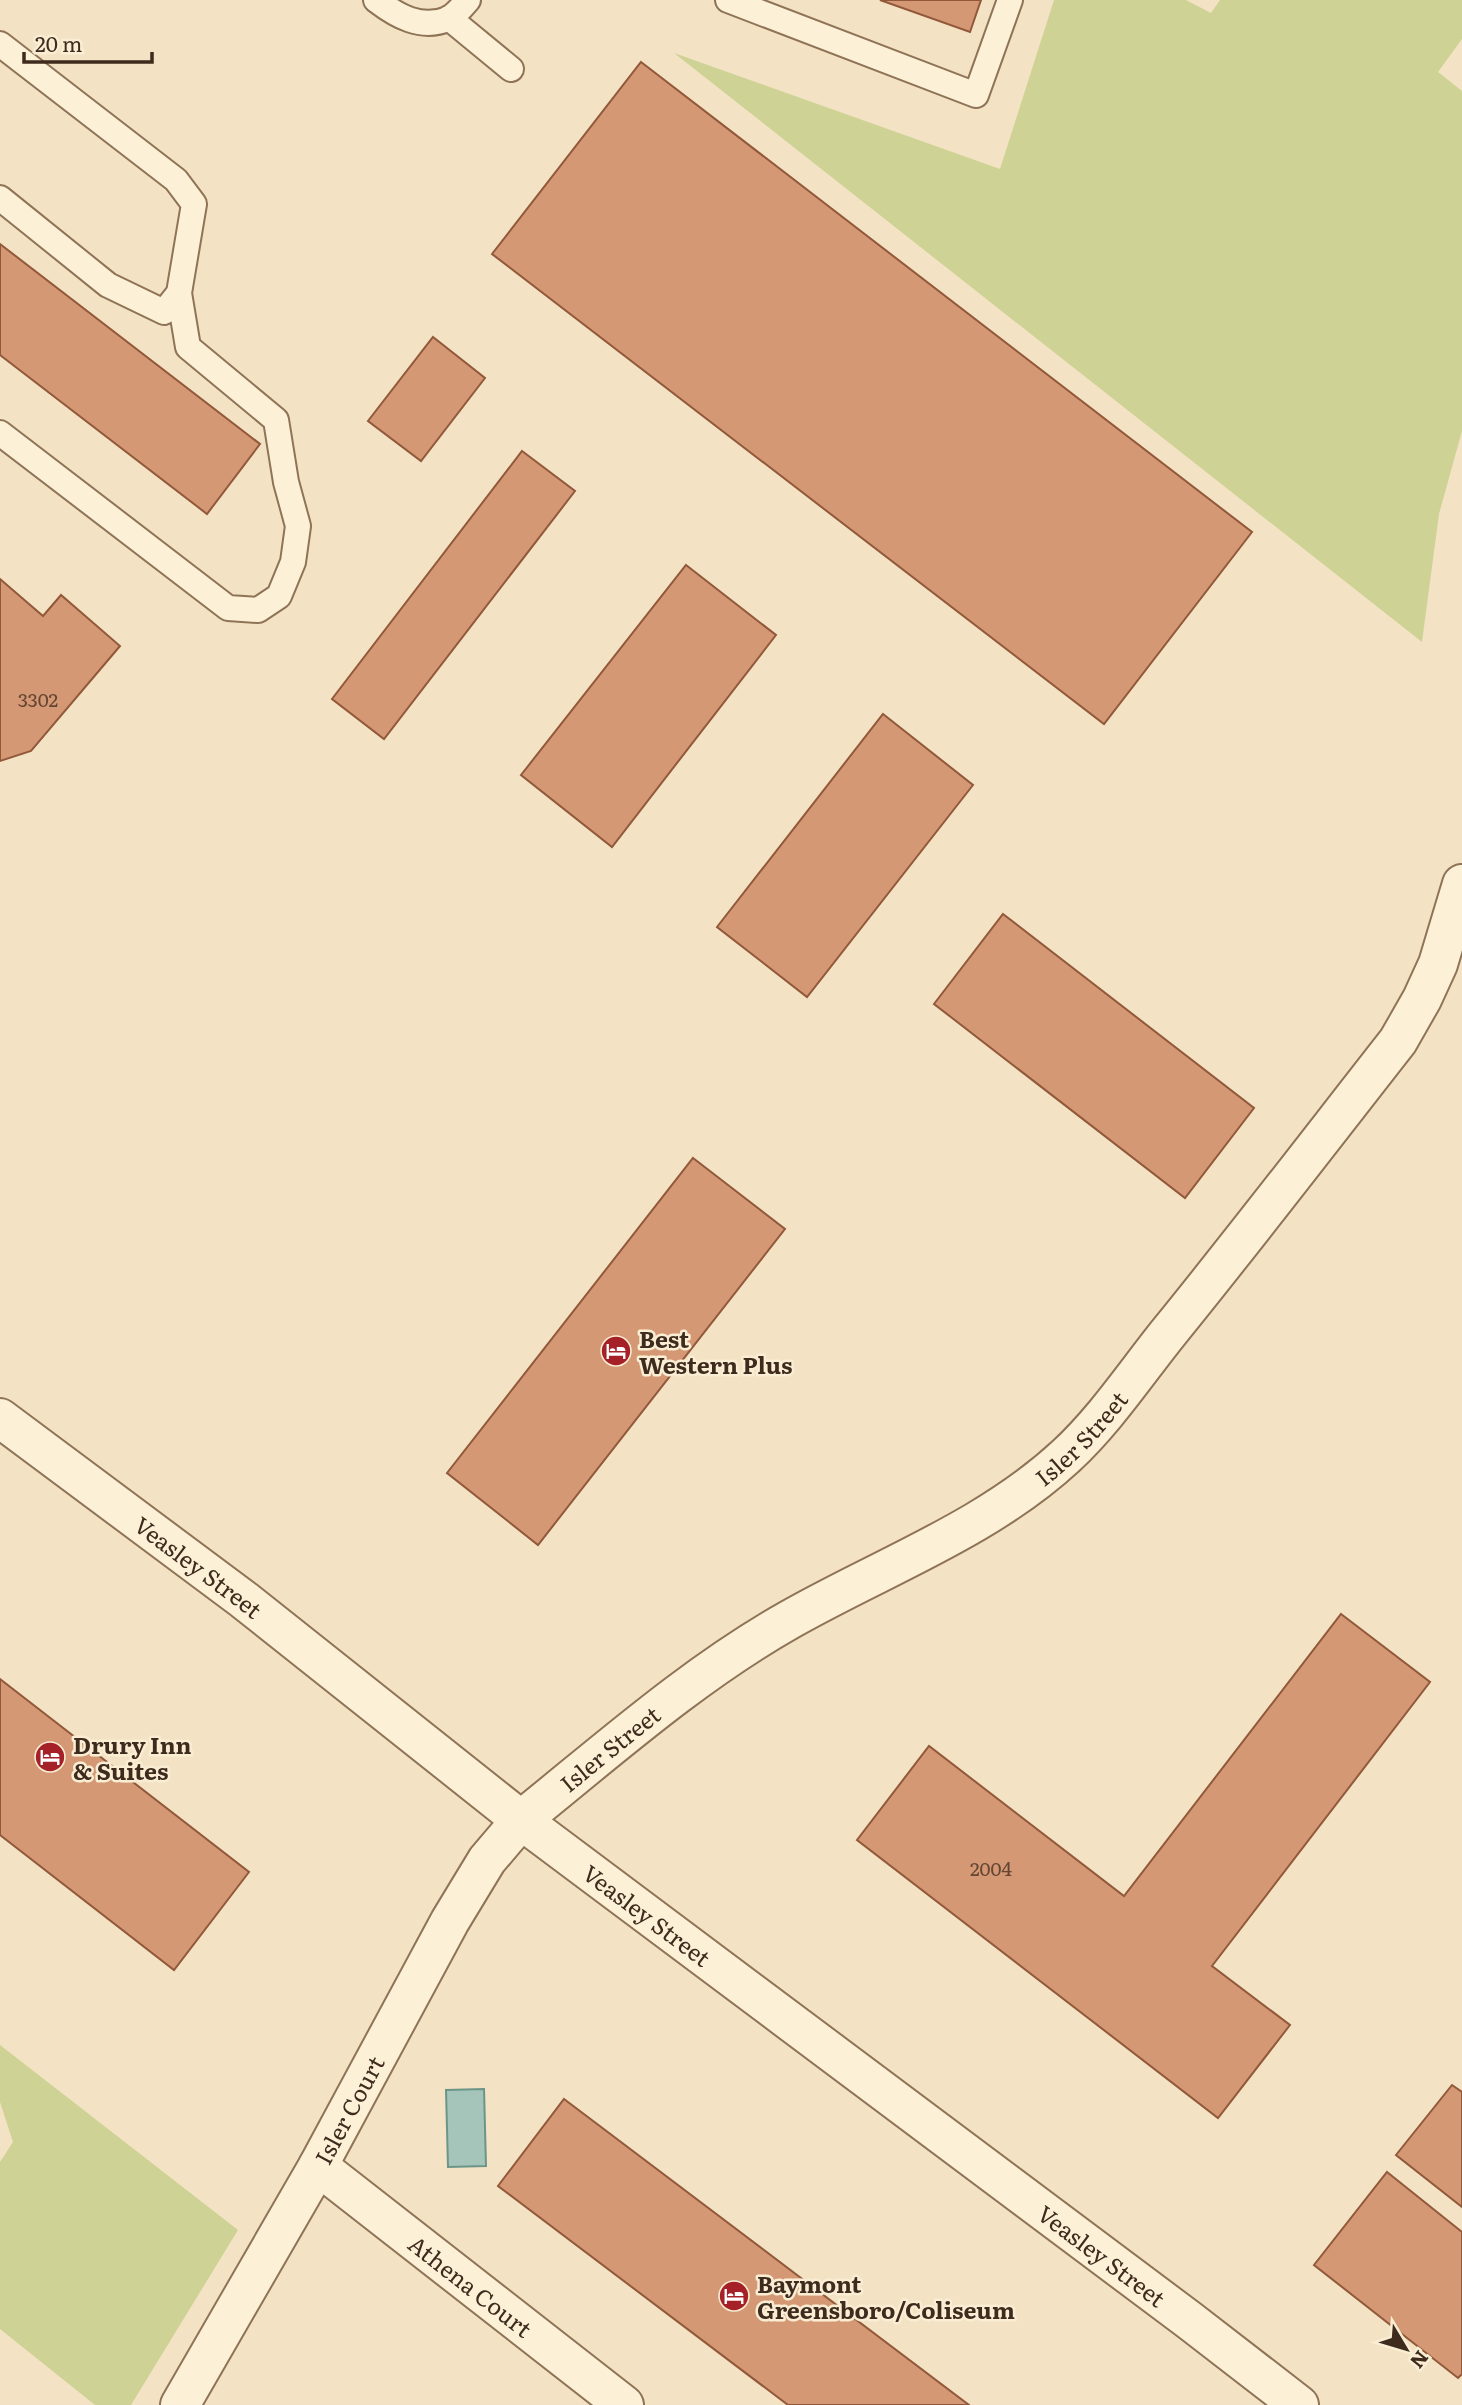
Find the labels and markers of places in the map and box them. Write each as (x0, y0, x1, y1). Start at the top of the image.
place label: Best Western Plus (639, 1321, 793, 1381)
hotel icon: Best Western Plus (599, 1334, 633, 1368)
place label: Drury Inn & Suites (73, 1727, 191, 1787)
hotel icon: Drury Inn & Suites (33, 1740, 67, 1774)
place label: Baymont Greensboro/Coliseum (757, 2266, 1015, 2326)
hotel icon: Baymont Greensboro/Coliseum (717, 2279, 751, 2313)

